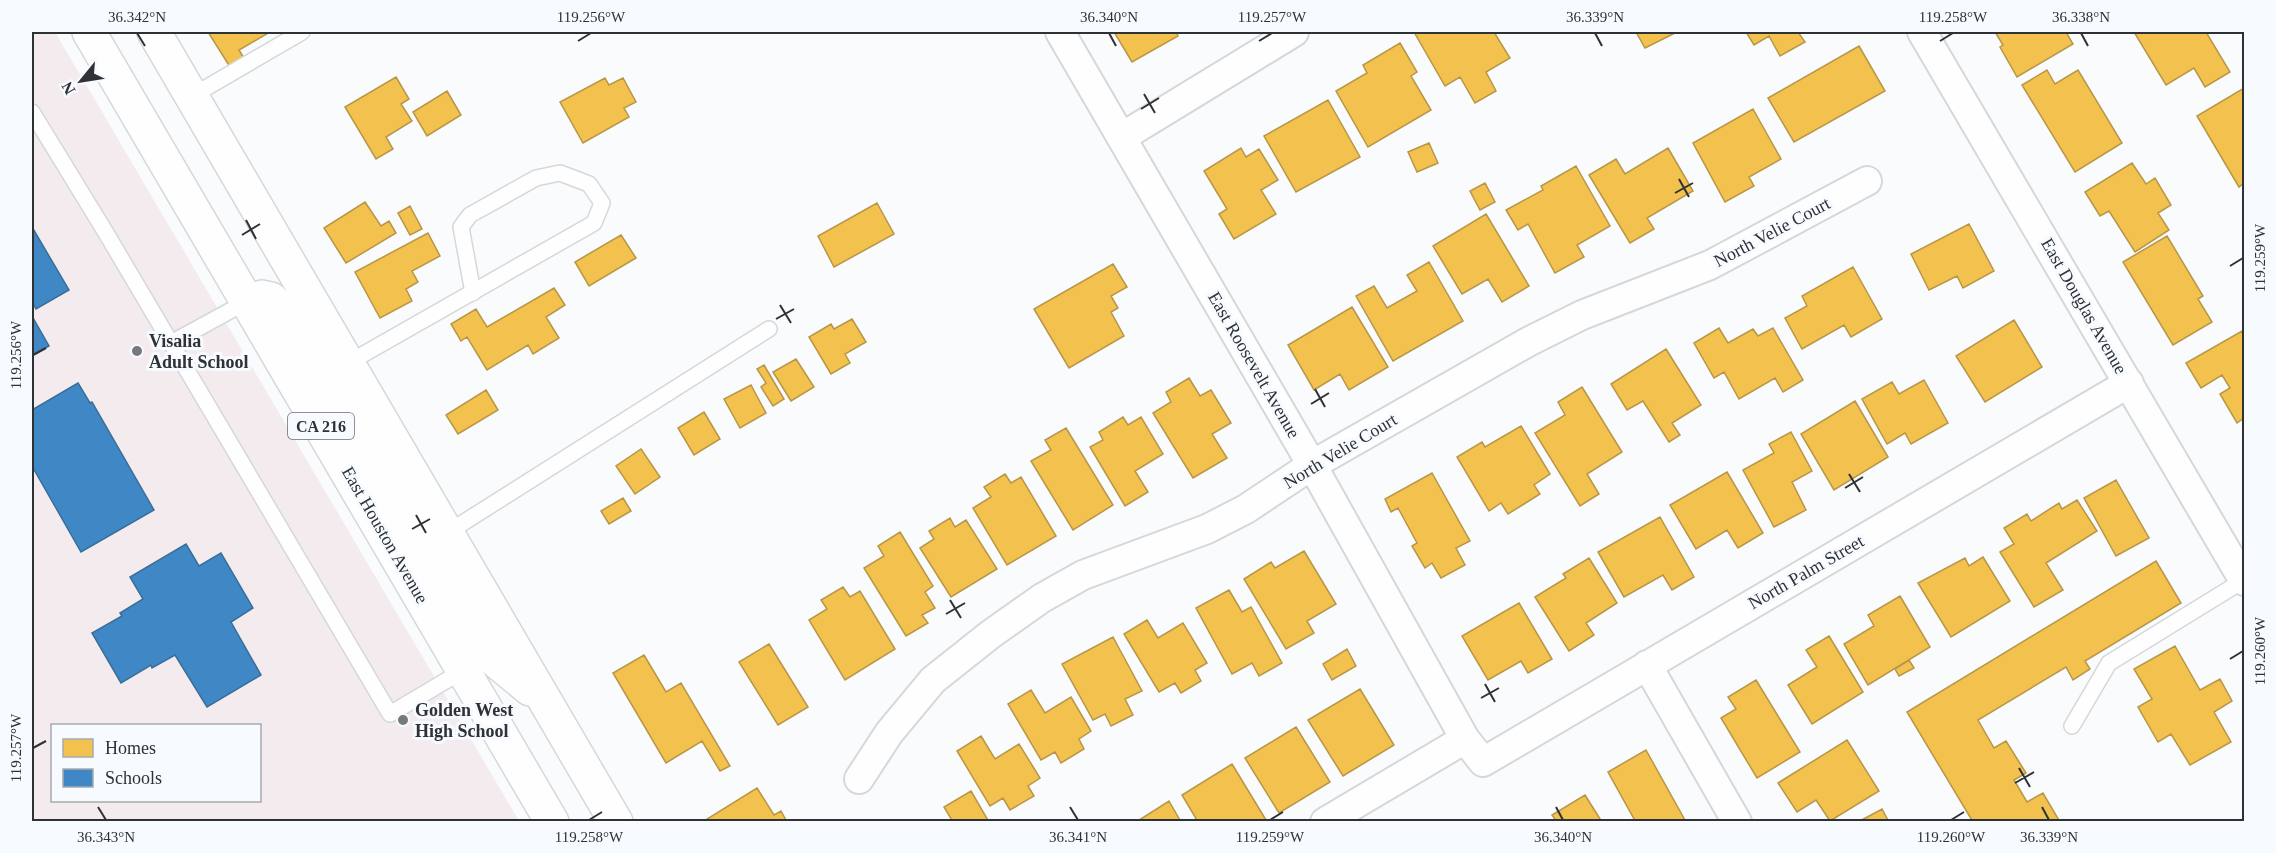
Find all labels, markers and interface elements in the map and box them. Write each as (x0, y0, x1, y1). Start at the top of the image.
text: 36.342°N (108, 9, 166, 25)
text: 119.256°W (557, 9, 626, 25)
text: 36.340°N (1080, 9, 1138, 25)
text: 119.257°W (1238, 9, 1307, 25)
text: 36.339°N (1566, 9, 1624, 25)
text: 119.258°W (1919, 9, 1988, 25)
text: 36.338°N (2052, 9, 2110, 25)
north arrow (51, 51, 111, 111)
text: N (58, 79, 79, 98)
street label: North Velie Court (1711, 193, 1833, 271)
text: 119.259°W (2252, 223, 2268, 292)
street label: East Douglas Avenue (2037, 234, 2131, 378)
street label: East Roosevelt Avenue (1204, 288, 1304, 442)
text: 119.256°W (8, 320, 24, 389)
place label: Visalia Adult School (149, 331, 249, 372)
marker: Visalia Adult School (130, 344, 144, 358)
street label: North Velie Court (1280, 409, 1400, 493)
road number: CA 216 (288, 413, 354, 439)
street label: East Houston Avenue (338, 463, 432, 607)
street label: North Palm Street (1745, 531, 1867, 613)
text: 119.260°W (2252, 616, 2268, 685)
place label: Golden West High School (415, 700, 513, 741)
text: 119.257°W (8, 713, 24, 782)
marker: Golden West High School (396, 713, 410, 727)
legend (51, 724, 261, 802)
text: Homes (105, 738, 156, 758)
text: Schools (105, 768, 162, 788)
text: 36.343°N (77, 829, 135, 845)
text: 119.258°W (555, 829, 624, 845)
text: 36.341°N (1049, 829, 1107, 845)
text: 119.259°W (1236, 829, 1305, 845)
text: 36.340°N (1534, 829, 1592, 845)
text: 119.260°W (1917, 829, 1986, 845)
text: 36.339°N (2020, 829, 2078, 845)

